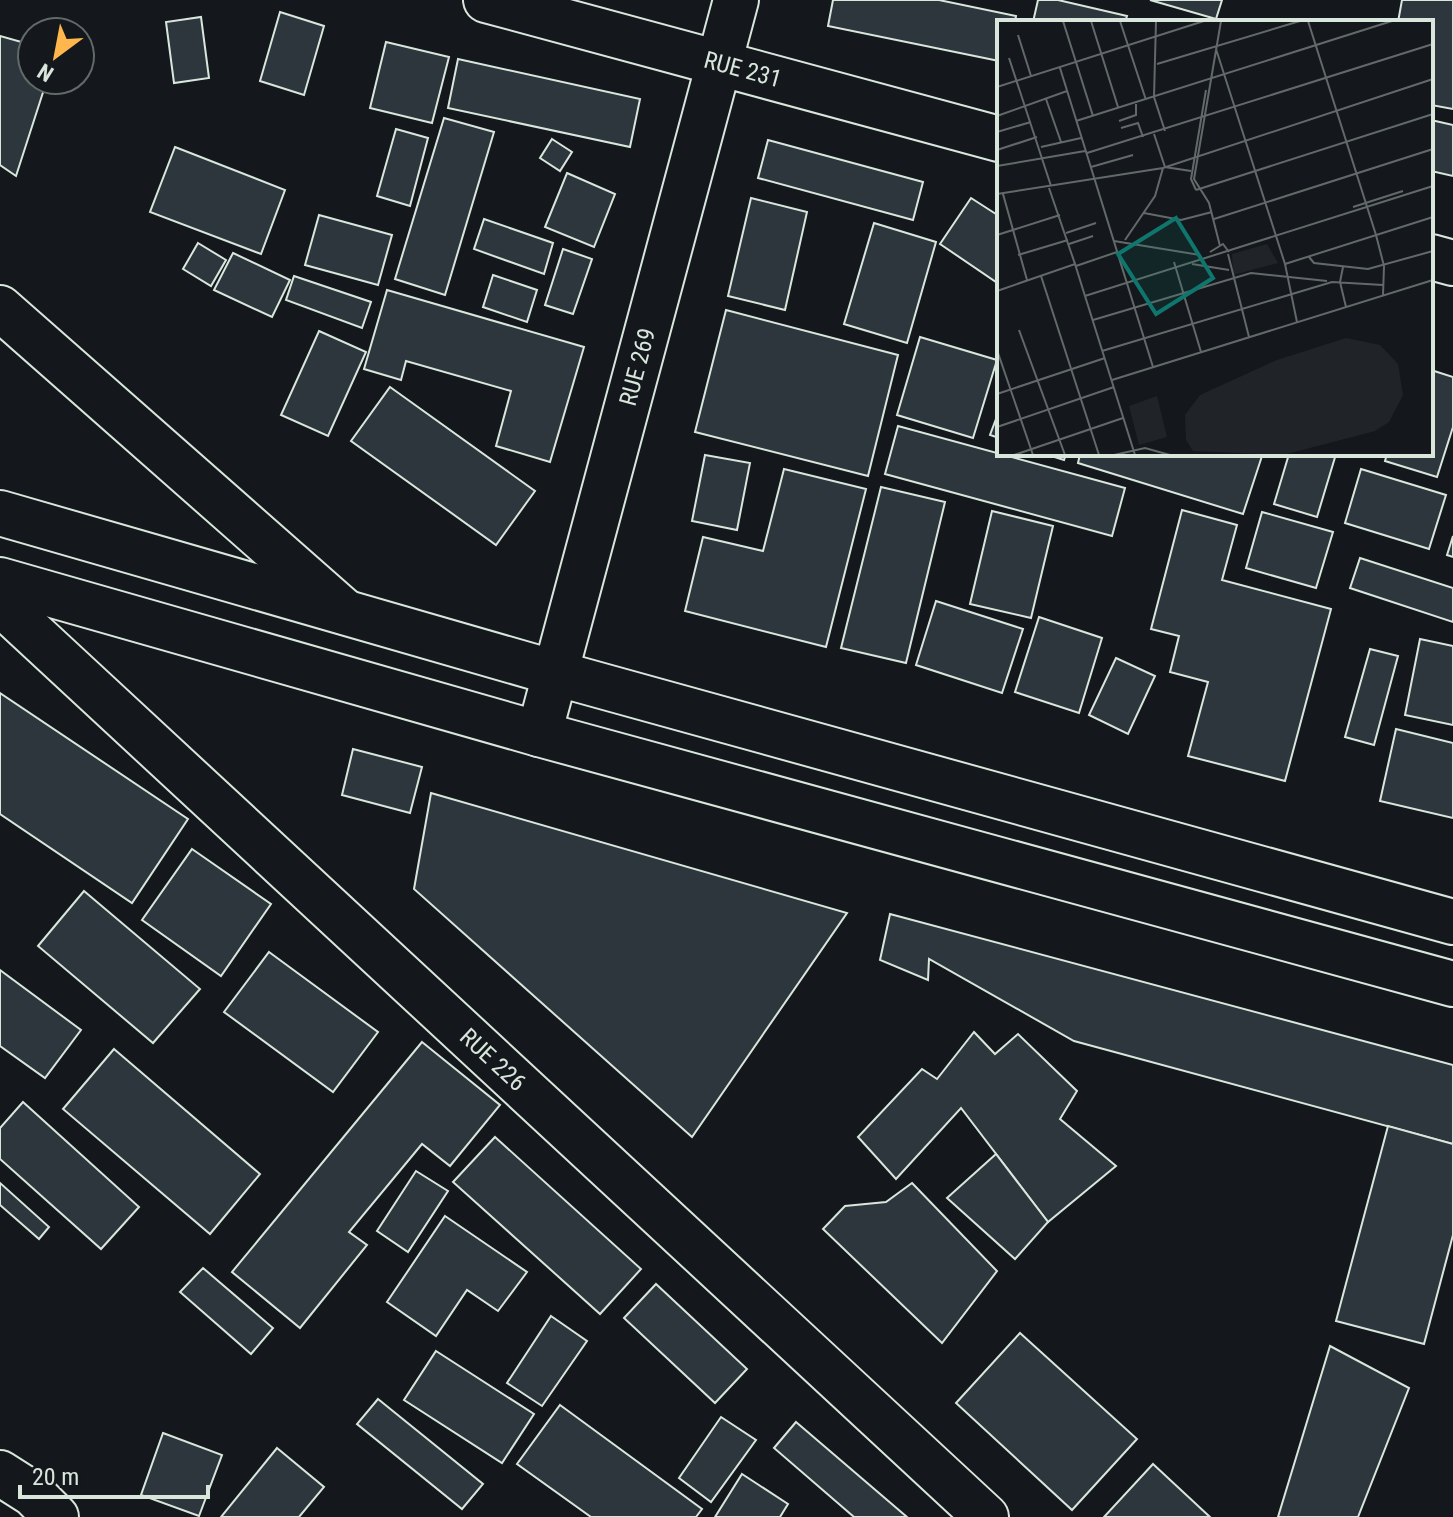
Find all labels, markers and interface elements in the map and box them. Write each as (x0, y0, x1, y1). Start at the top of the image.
north arrow (16, 16, 96, 96)
inset map (997, 20, 1433, 456)
street label: RUE 231 (701, 46, 785, 93)
text: N (33, 58, 58, 87)
street label: RUE 269 (614, 325, 661, 409)
street label: RUE 226 (454, 1023, 531, 1097)
scale bar (20, 1449, 208, 1499)
text: 20 m (32, 1463, 79, 1491)

